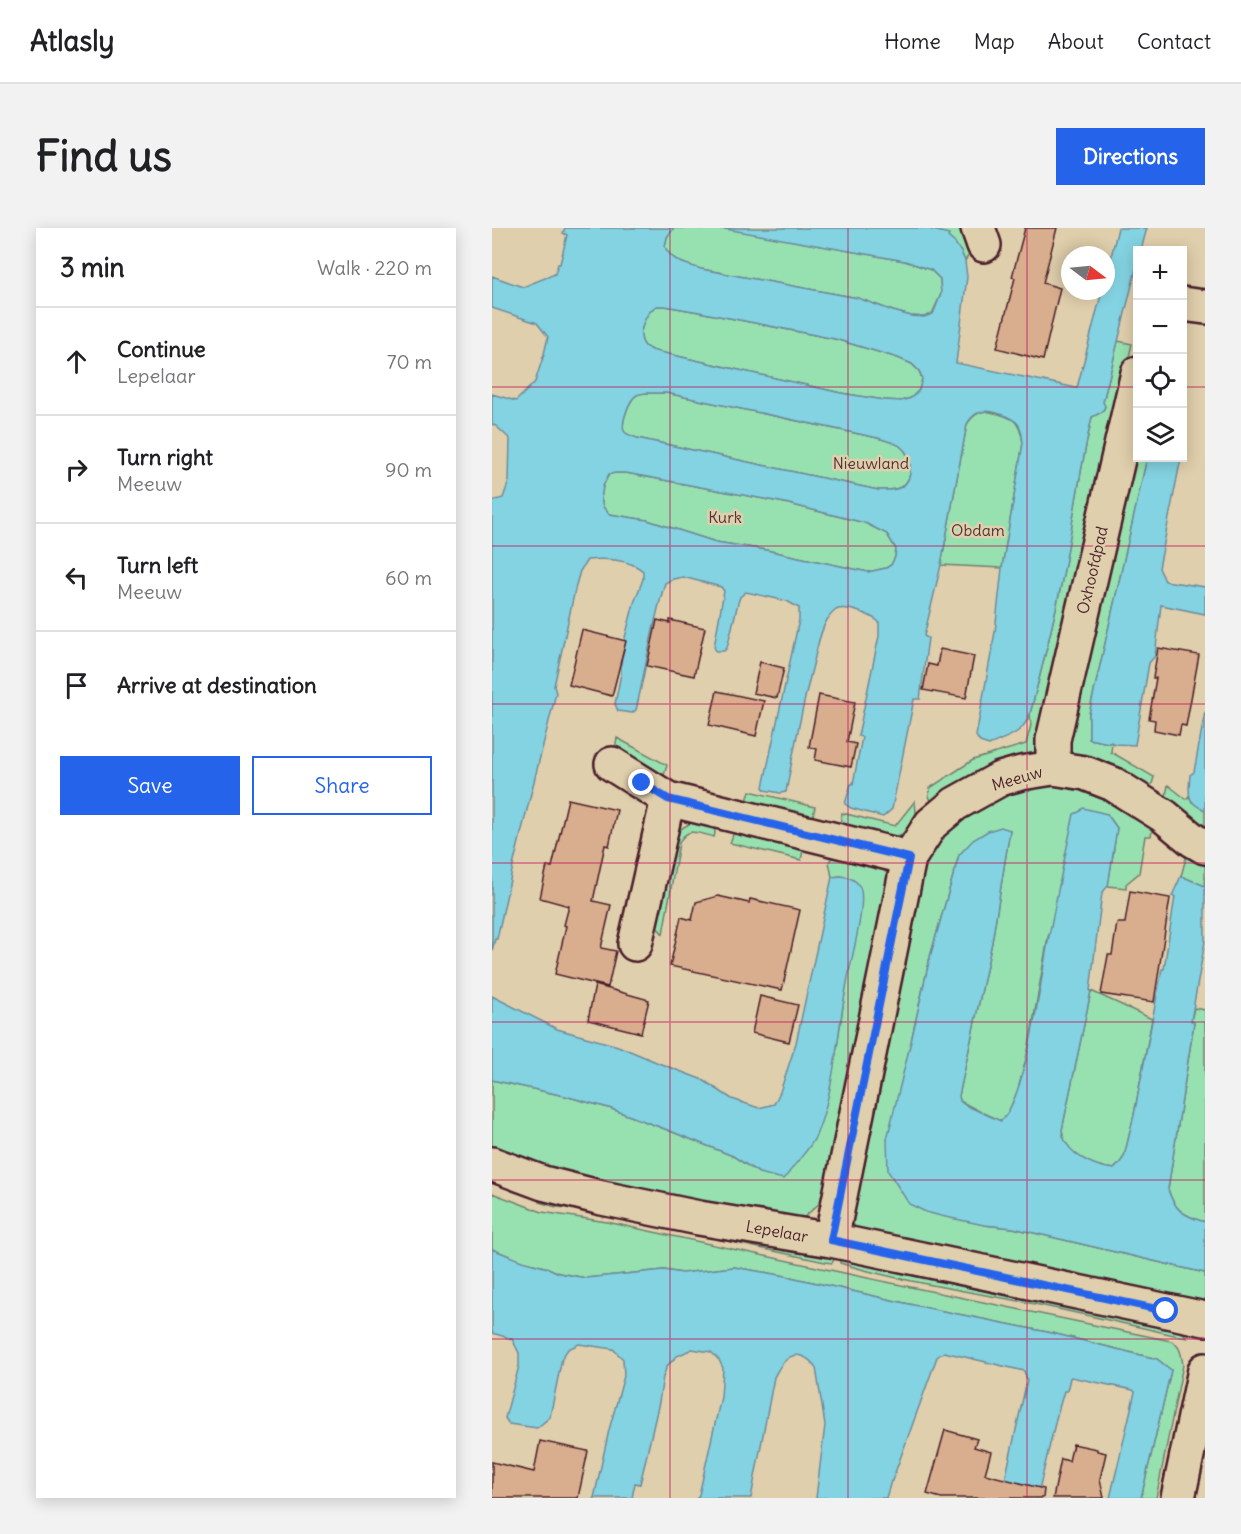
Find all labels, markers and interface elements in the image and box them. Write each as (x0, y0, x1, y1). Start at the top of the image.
text: Atlasly (30, 23, 114, 59)
text: Home (884, 28, 941, 55)
text: Map (974, 28, 1015, 55)
text: About (1048, 28, 1104, 55)
text: Contact (1137, 28, 1211, 55)
button: Directions (1056, 128, 1205, 185)
text: Find us (36, 130, 172, 182)
north arrow (1061, 246, 1115, 300)
map controls (1133, 246, 1187, 462)
button: + (1133, 246, 1187, 300)
text: 3 min (60, 251, 125, 284)
text: Walk · 220 m (317, 255, 432, 280)
button: − (1133, 300, 1187, 354)
text: Continue (117, 335, 206, 363)
icon: ahead (60, 345, 93, 378)
text: 70 m (387, 349, 432, 374)
button: locate (1133, 354, 1187, 408)
text: Lepelaar (117, 363, 196, 388)
button: layers (1133, 408, 1187, 462)
text: Turn right (117, 443, 213, 471)
icon: right (60, 453, 93, 486)
park label: Nieuwland (833, 453, 909, 473)
text: 90 m (385, 457, 432, 482)
text: Meeuw (117, 471, 182, 496)
park label: Kurk (708, 507, 742, 527)
park label: Obdam (951, 520, 1005, 540)
street label: Oxhoofdpad (1072, 524, 1112, 616)
text: Turn left (117, 551, 198, 579)
icon: left (60, 561, 93, 594)
text: 60 m (385, 565, 432, 590)
text: Meeuw (117, 579, 182, 604)
icon: arrive (60, 669, 93, 702)
text: Arrive at destination (117, 671, 317, 699)
button: Save (60, 756, 240, 815)
button: Share (252, 756, 432, 815)
street label: Meeuw (989, 761, 1045, 795)
route end (628, 769, 654, 795)
street label: Lepelaar (744, 1216, 810, 1246)
route start (1152, 1297, 1178, 1323)

